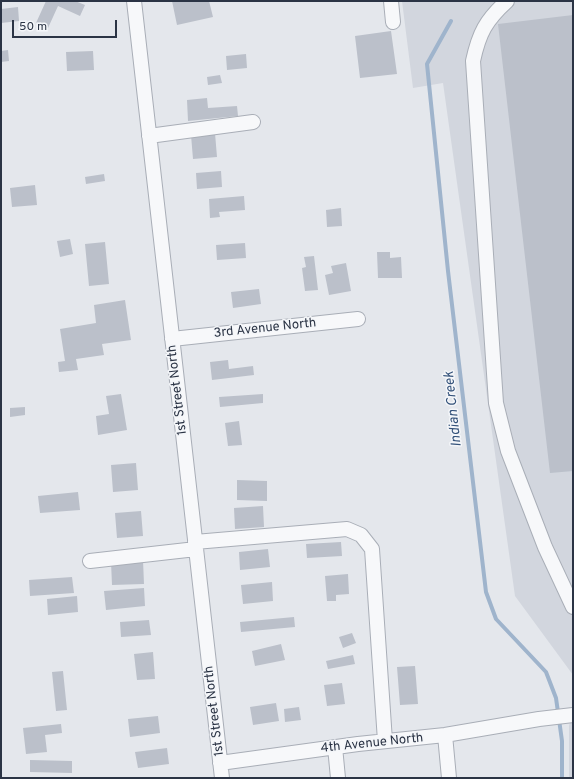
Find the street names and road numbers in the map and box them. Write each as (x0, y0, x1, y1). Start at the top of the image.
street label: 3rd Avenue North (213, 316, 317, 342)
street label: 1st Street North (165, 344, 191, 436)
street label: 1st Street North (202, 665, 228, 757)
street label: 4th Avenue North (320, 731, 424, 757)

